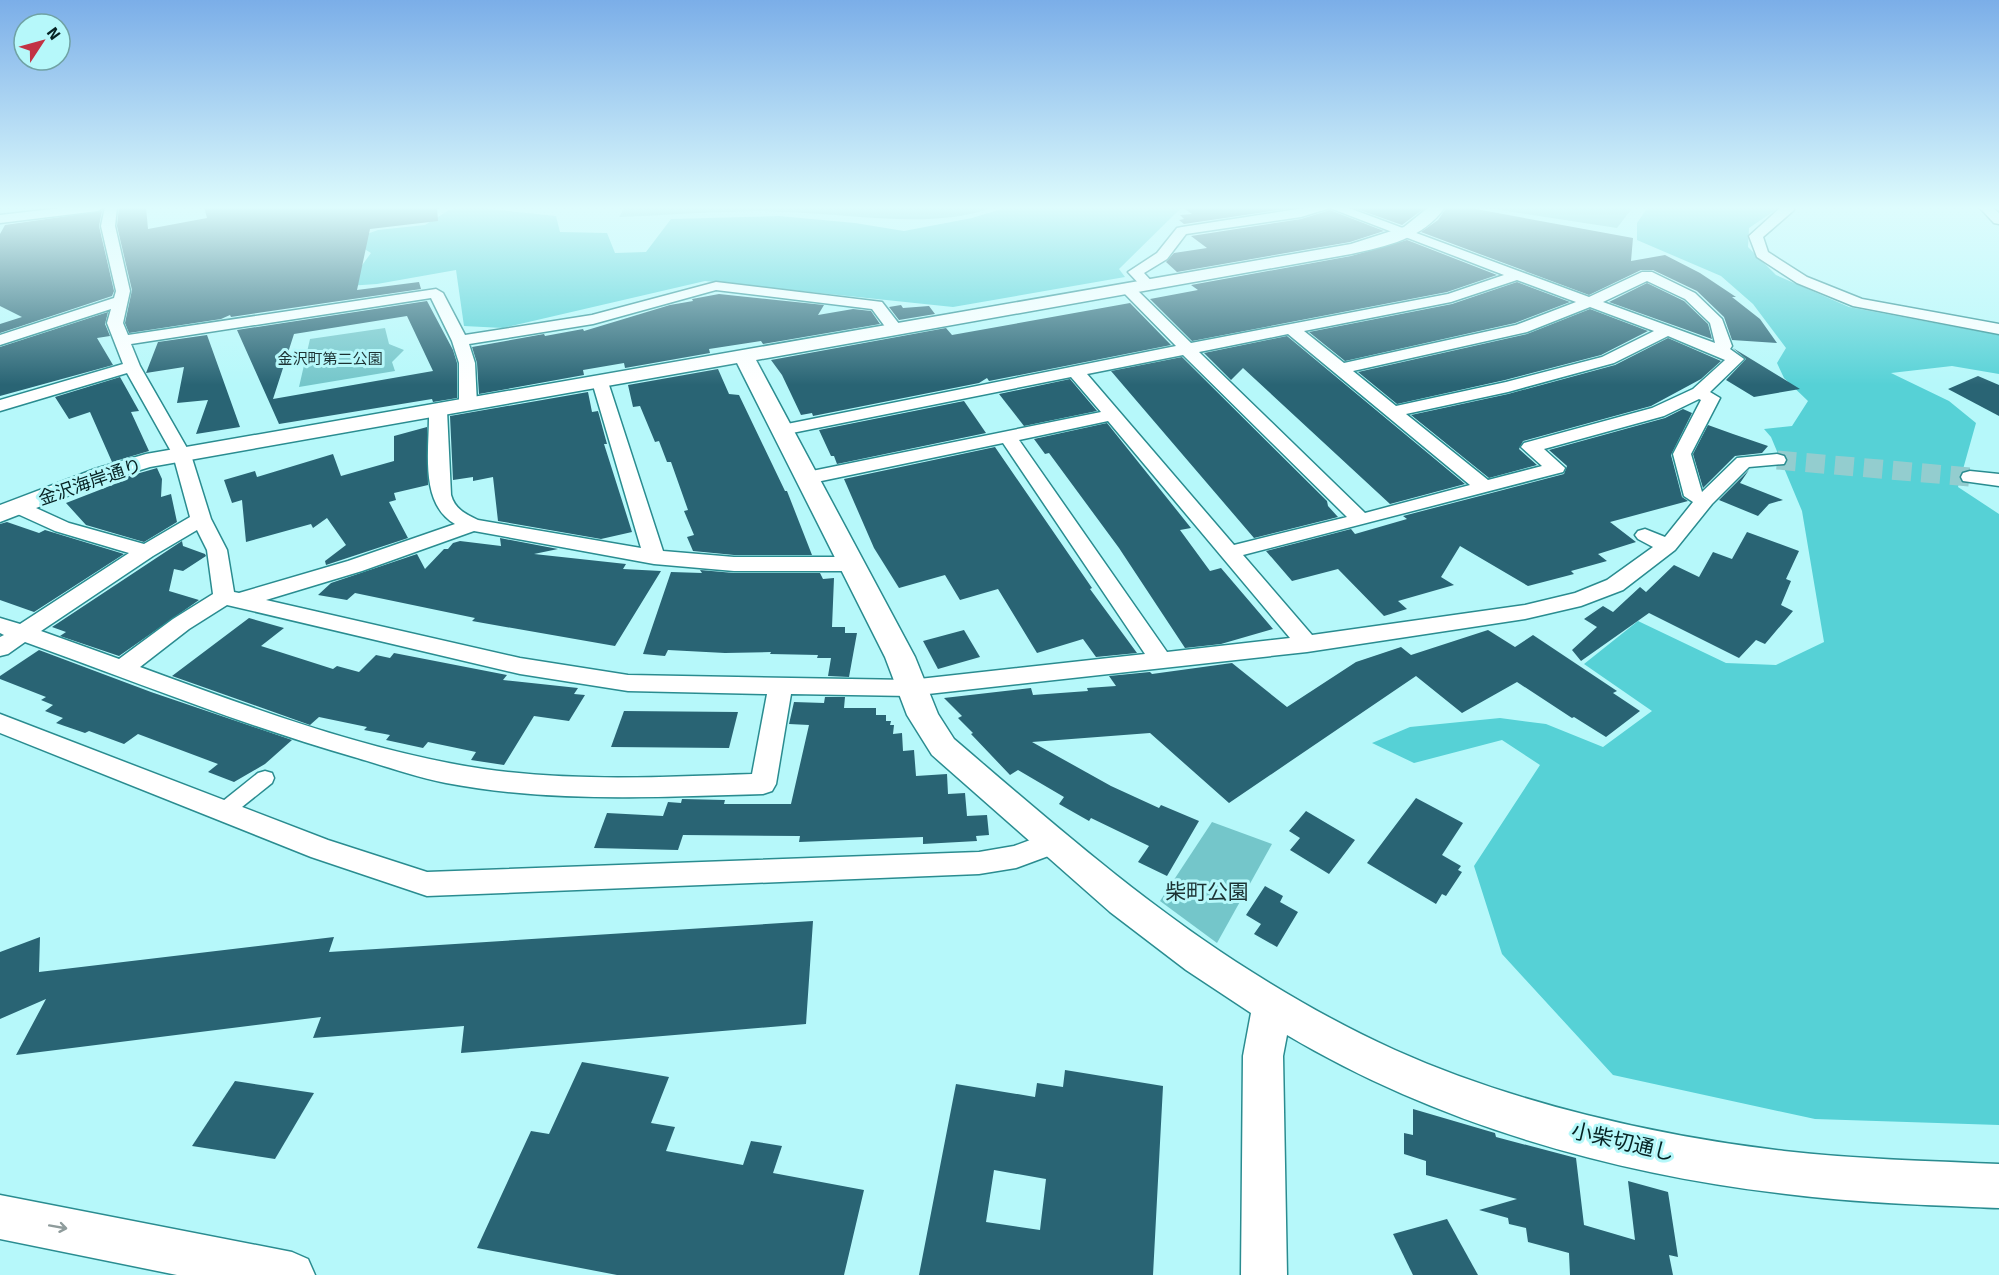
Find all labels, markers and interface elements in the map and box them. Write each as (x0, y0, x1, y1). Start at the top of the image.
north arrow (12, 12, 72, 72)
text: N (42, 23, 65, 44)
park label: 金沢町第二公園 (277, 350, 383, 368)
street label: 金沢海岸通り (35, 454, 145, 510)
park label: 柴町公園 (1165, 879, 1249, 905)
street label: 小柴切通し (1569, 1118, 1677, 1166)
one-way arrow (47, 1221, 67, 1232)

